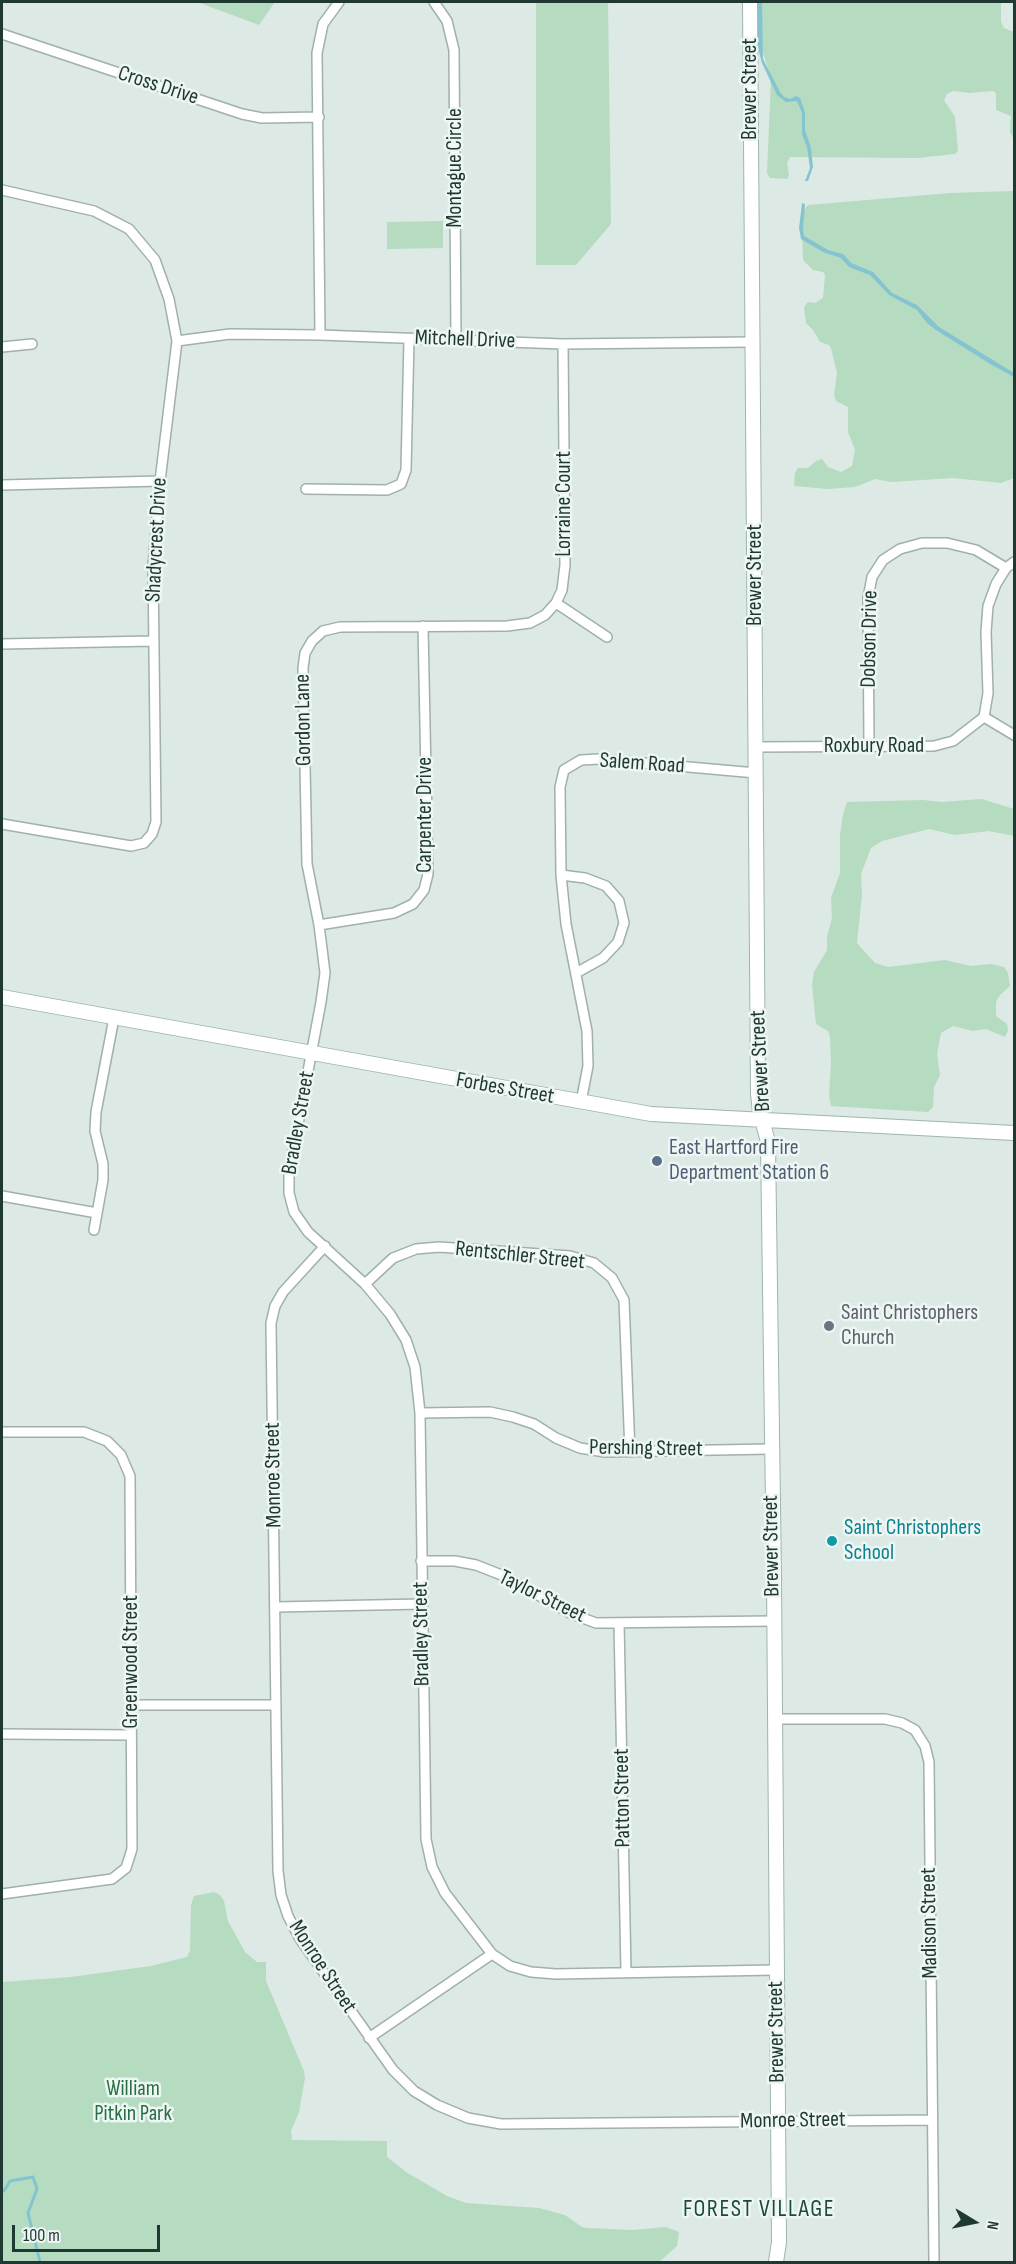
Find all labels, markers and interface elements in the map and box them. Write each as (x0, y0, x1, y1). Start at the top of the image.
street label: Brewer Street (737, 38, 763, 140)
street label: Cross Drive (114, 61, 202, 111)
street label: Montague Circle (442, 108, 468, 228)
street label: Mitchell Drive (414, 325, 516, 355)
street label: Lorraine Court (551, 451, 577, 557)
street label: Shadycrest Drive (141, 477, 173, 603)
street label: Brewer Street (742, 524, 768, 626)
street label: Dobson Drive (856, 590, 884, 688)
street label: Gordon Lane (290, 674, 318, 766)
street label: Roxbury Road (824, 733, 924, 759)
street label: Salem Road (599, 748, 685, 780)
street label: Carpenter Drive (412, 757, 438, 873)
street label: Brewer Street (745, 1009, 777, 1113)
street label: Forbes Street (454, 1067, 556, 1111)
street label: Bradley Street (277, 1069, 321, 1177)
place label: East Hartford Fire Department Station 6 (669, 1135, 829, 1186)
marker: East Hartford Fire Department Station 6 (650, 1154, 664, 1168)
street label: Rentschler Street (454, 1236, 586, 1276)
place label: Saint Christophers Church (841, 1300, 978, 1352)
marker: Saint Christophers Church (822, 1319, 836, 1333)
street label: Monroe Street (260, 1422, 288, 1528)
street label: Pershing Street (589, 1435, 703, 1463)
street label: Brewer Street (758, 1495, 786, 1597)
place label: Saint Christophers School (844, 1515, 981, 1566)
marker: Saint Christophers School (825, 1534, 839, 1548)
street label: Taylor Street (494, 1565, 590, 1629)
street label: Bradley Street (408, 1581, 436, 1687)
street label: Greenwood Street (118, 1595, 144, 1729)
street label: Patton Street (609, 1748, 637, 1848)
street label: Madison Street (916, 1867, 944, 1979)
street label: Monroe Street (282, 1916, 362, 2018)
street label: Brewer Street (763, 1981, 791, 2083)
park label: William Pitkin Park (94, 2076, 172, 2128)
street label: Monroe Street (740, 2107, 846, 2135)
north arrow (944, 2192, 1004, 2252)
district label: FOREST VILLAGE (683, 2196, 835, 2224)
scale bar (15, 2213, 164, 2251)
text: N (982, 2219, 1002, 2231)
text: 100 m (23, 2225, 60, 2246)

